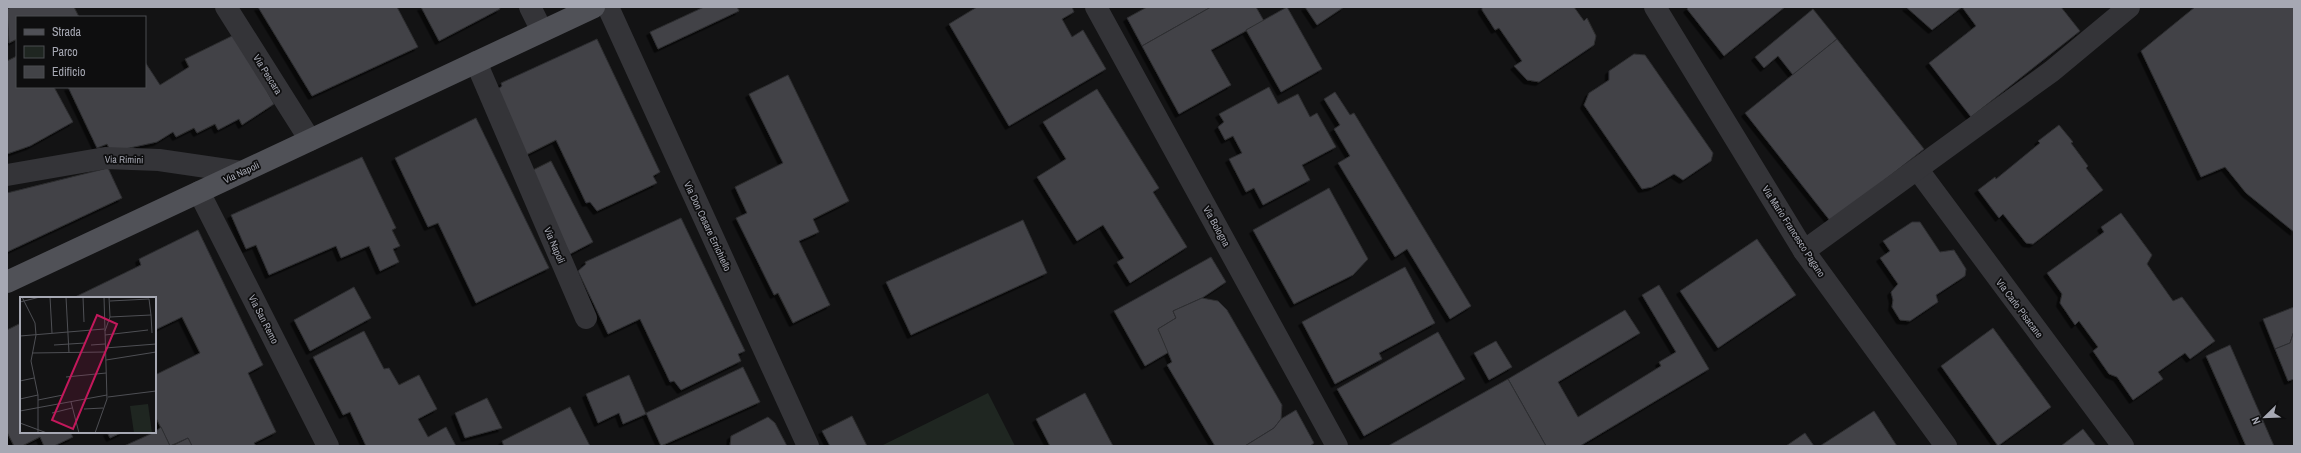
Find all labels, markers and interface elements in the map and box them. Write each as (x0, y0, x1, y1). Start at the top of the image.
legend (16, 16, 146, 88)
text: Strada (52, 24, 82, 40)
text: Parco (52, 44, 78, 60)
street label: Via Pescara (250, 52, 285, 97)
text: Edificio (52, 64, 85, 80)
street label: Via Rimini (105, 153, 143, 166)
street label: Via Napoli (221, 158, 261, 186)
street label: Via Don Cesare Errichiello (681, 179, 734, 273)
street label: Via Mario Francesco Pagano (1759, 183, 1828, 280)
street label: Via Bologna (1200, 204, 1233, 249)
street label: Via Napoli (541, 225, 568, 265)
street label: Via Carlo Pisacane (1993, 276, 2046, 341)
street label: Via San Remo (246, 293, 282, 346)
inset map (20, 297, 156, 433)
north arrow (2245, 397, 2285, 437)
text: N (2248, 415, 2264, 427)

